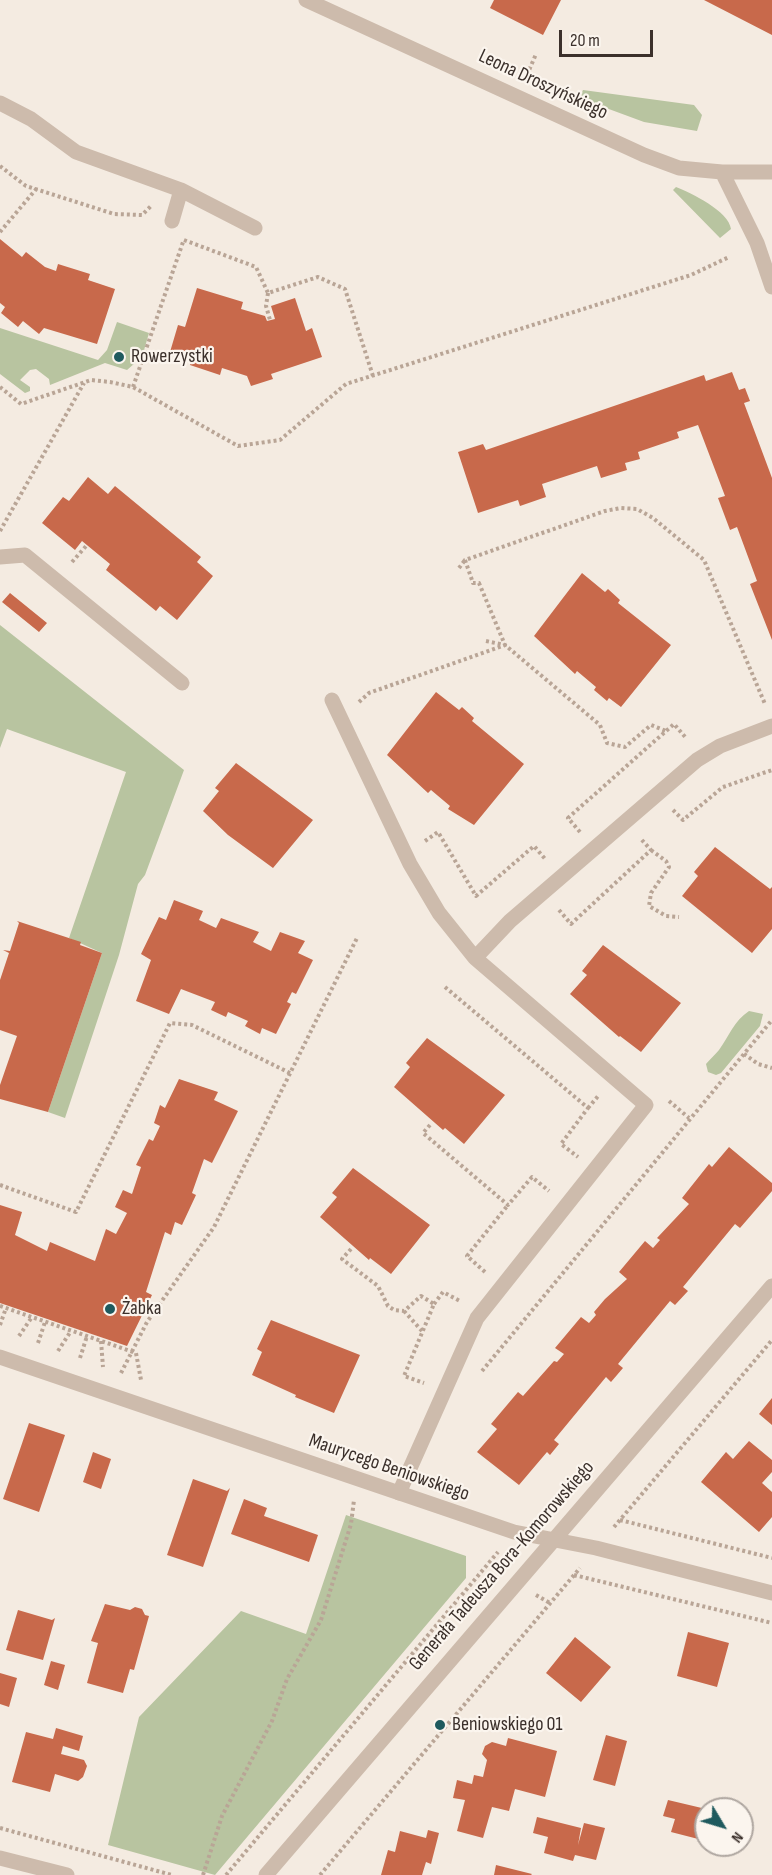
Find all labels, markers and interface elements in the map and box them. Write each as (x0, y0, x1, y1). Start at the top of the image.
scale bar (562, 18, 656, 56)
text: 20 m (570, 30, 600, 51)
street label: Leona Droszyńskiego (475, 45, 611, 125)
place label: Rowerzystki (131, 345, 213, 369)
marker: Rowerzystki (112, 350, 126, 364)
place label: Żabka (122, 1297, 161, 1321)
marker: Żabka (103, 1302, 117, 1316)
street label: Maurycego Beniowskiego (306, 1429, 472, 1507)
street label: Generała Tadeusza Bora-Komorowskiego (404, 1456, 600, 1676)
place label: Beniowskiego 01 (452, 1713, 563, 1737)
marker: Beniowskiego 01 (433, 1718, 447, 1732)
north arrow (694, 1797, 754, 1857)
text: N (727, 1828, 747, 1846)

